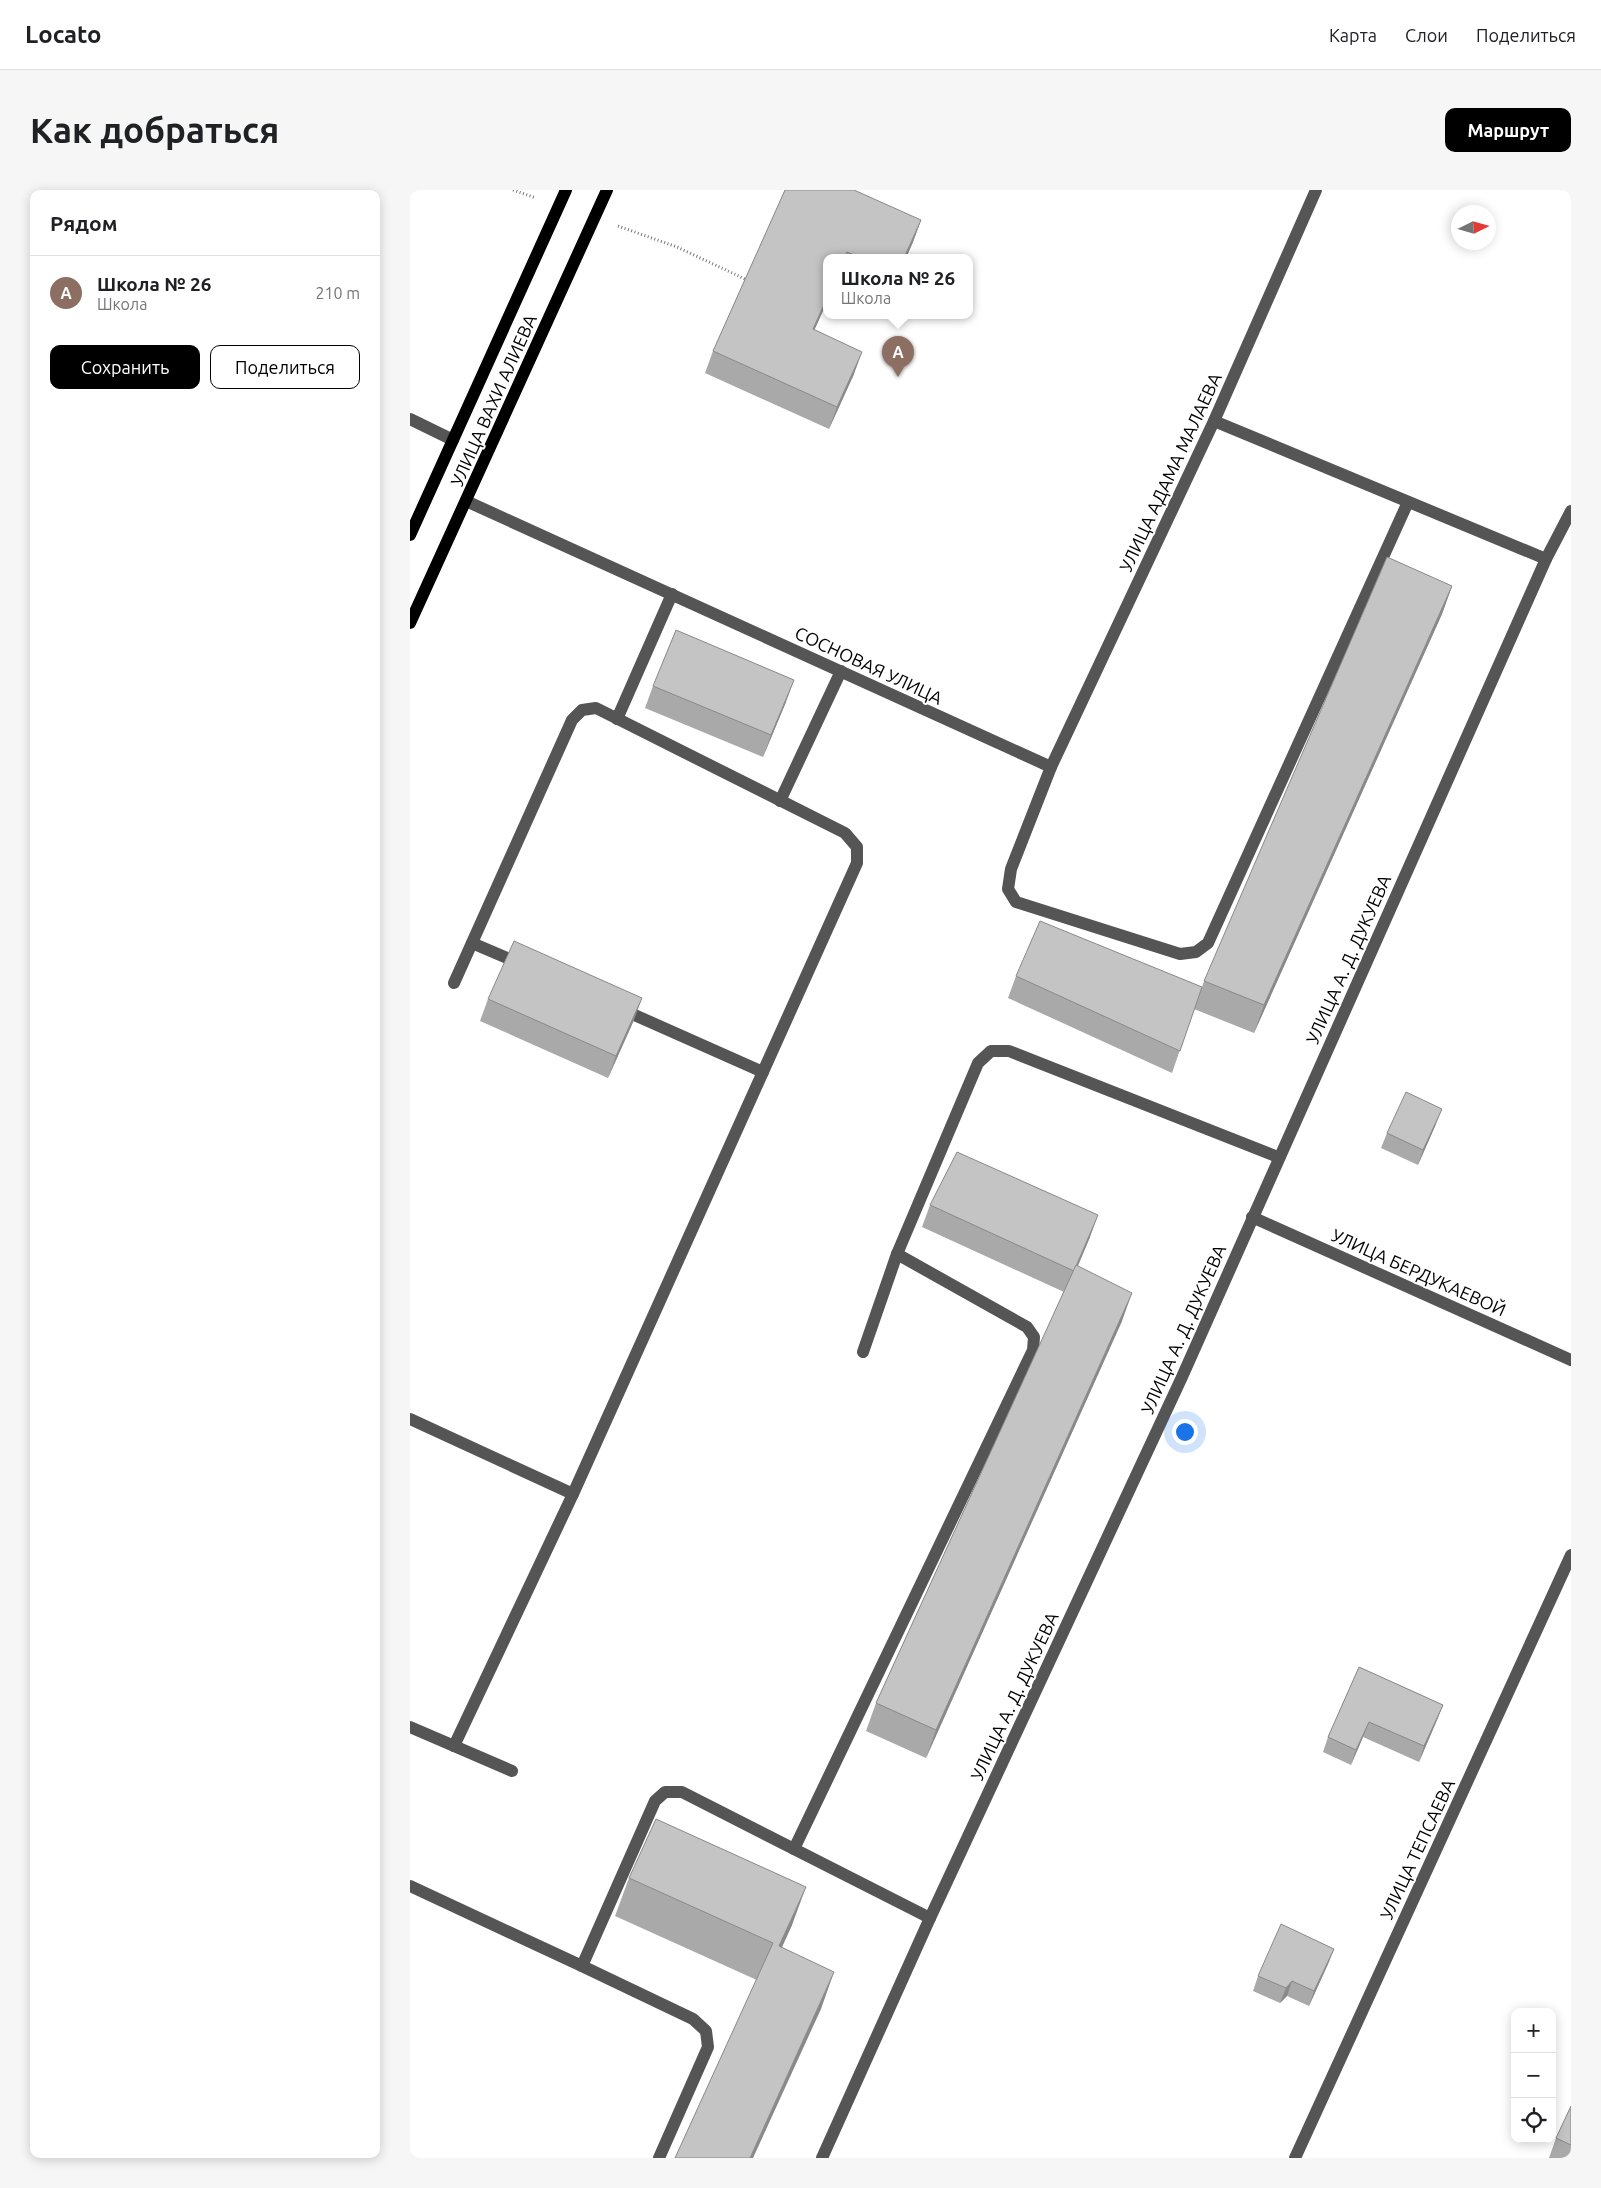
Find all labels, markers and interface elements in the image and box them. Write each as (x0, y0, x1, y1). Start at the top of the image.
text: Locato (25, 21, 101, 48)
text: Карта (1329, 25, 1377, 45)
text: Слои (1405, 25, 1448, 45)
text: Поделиться (1476, 25, 1576, 45)
button: Маршрут (1445, 108, 1571, 152)
text: Как добраться (30, 110, 279, 150)
north arrow (1451, 205, 1496, 250)
text: Рядом (50, 211, 118, 235)
popup (823, 254, 973, 319)
text: Школа № 26 (841, 267, 955, 289)
text: Школа № 26 (97, 273, 211, 295)
text: A (60, 284, 72, 302)
text: 210 m (315, 284, 360, 302)
text: Школа (841, 289, 891, 307)
text: Школа (97, 295, 147, 313)
street label: УЛИЦА ВАХИ АЛИЕВА (446, 311, 540, 489)
pin: A (882, 336, 914, 377)
button: Сохранить (50, 345, 200, 389)
button: Поделиться (210, 345, 360, 389)
street label: УЛИЦА АДАМА МАЛАЕВА (1115, 369, 1225, 574)
street label: СОСНОВАЯ УЛИЦА (792, 622, 946, 708)
street label: УЛИЦА А. Д. ДУКУЕВА (1302, 871, 1394, 1047)
street label: УЛИЦА БЕРДУКАЕВОЙ (1329, 1224, 1509, 1320)
street label: УЛИЦА А. Д. ДУКУЕВА (1137, 1241, 1229, 1417)
your location (1172, 1419, 1198, 1445)
street label: УЛИЦА А. Д. ДУКУЕВА (966, 1609, 1062, 1783)
street label: УЛИЦА ТЕПСАЕВА (1376, 1775, 1458, 1922)
map controls (1511, 2008, 1556, 2143)
button: + (1511, 2008, 1556, 2053)
button: − (1511, 2053, 1556, 2098)
button: locate (1511, 2098, 1556, 2143)

